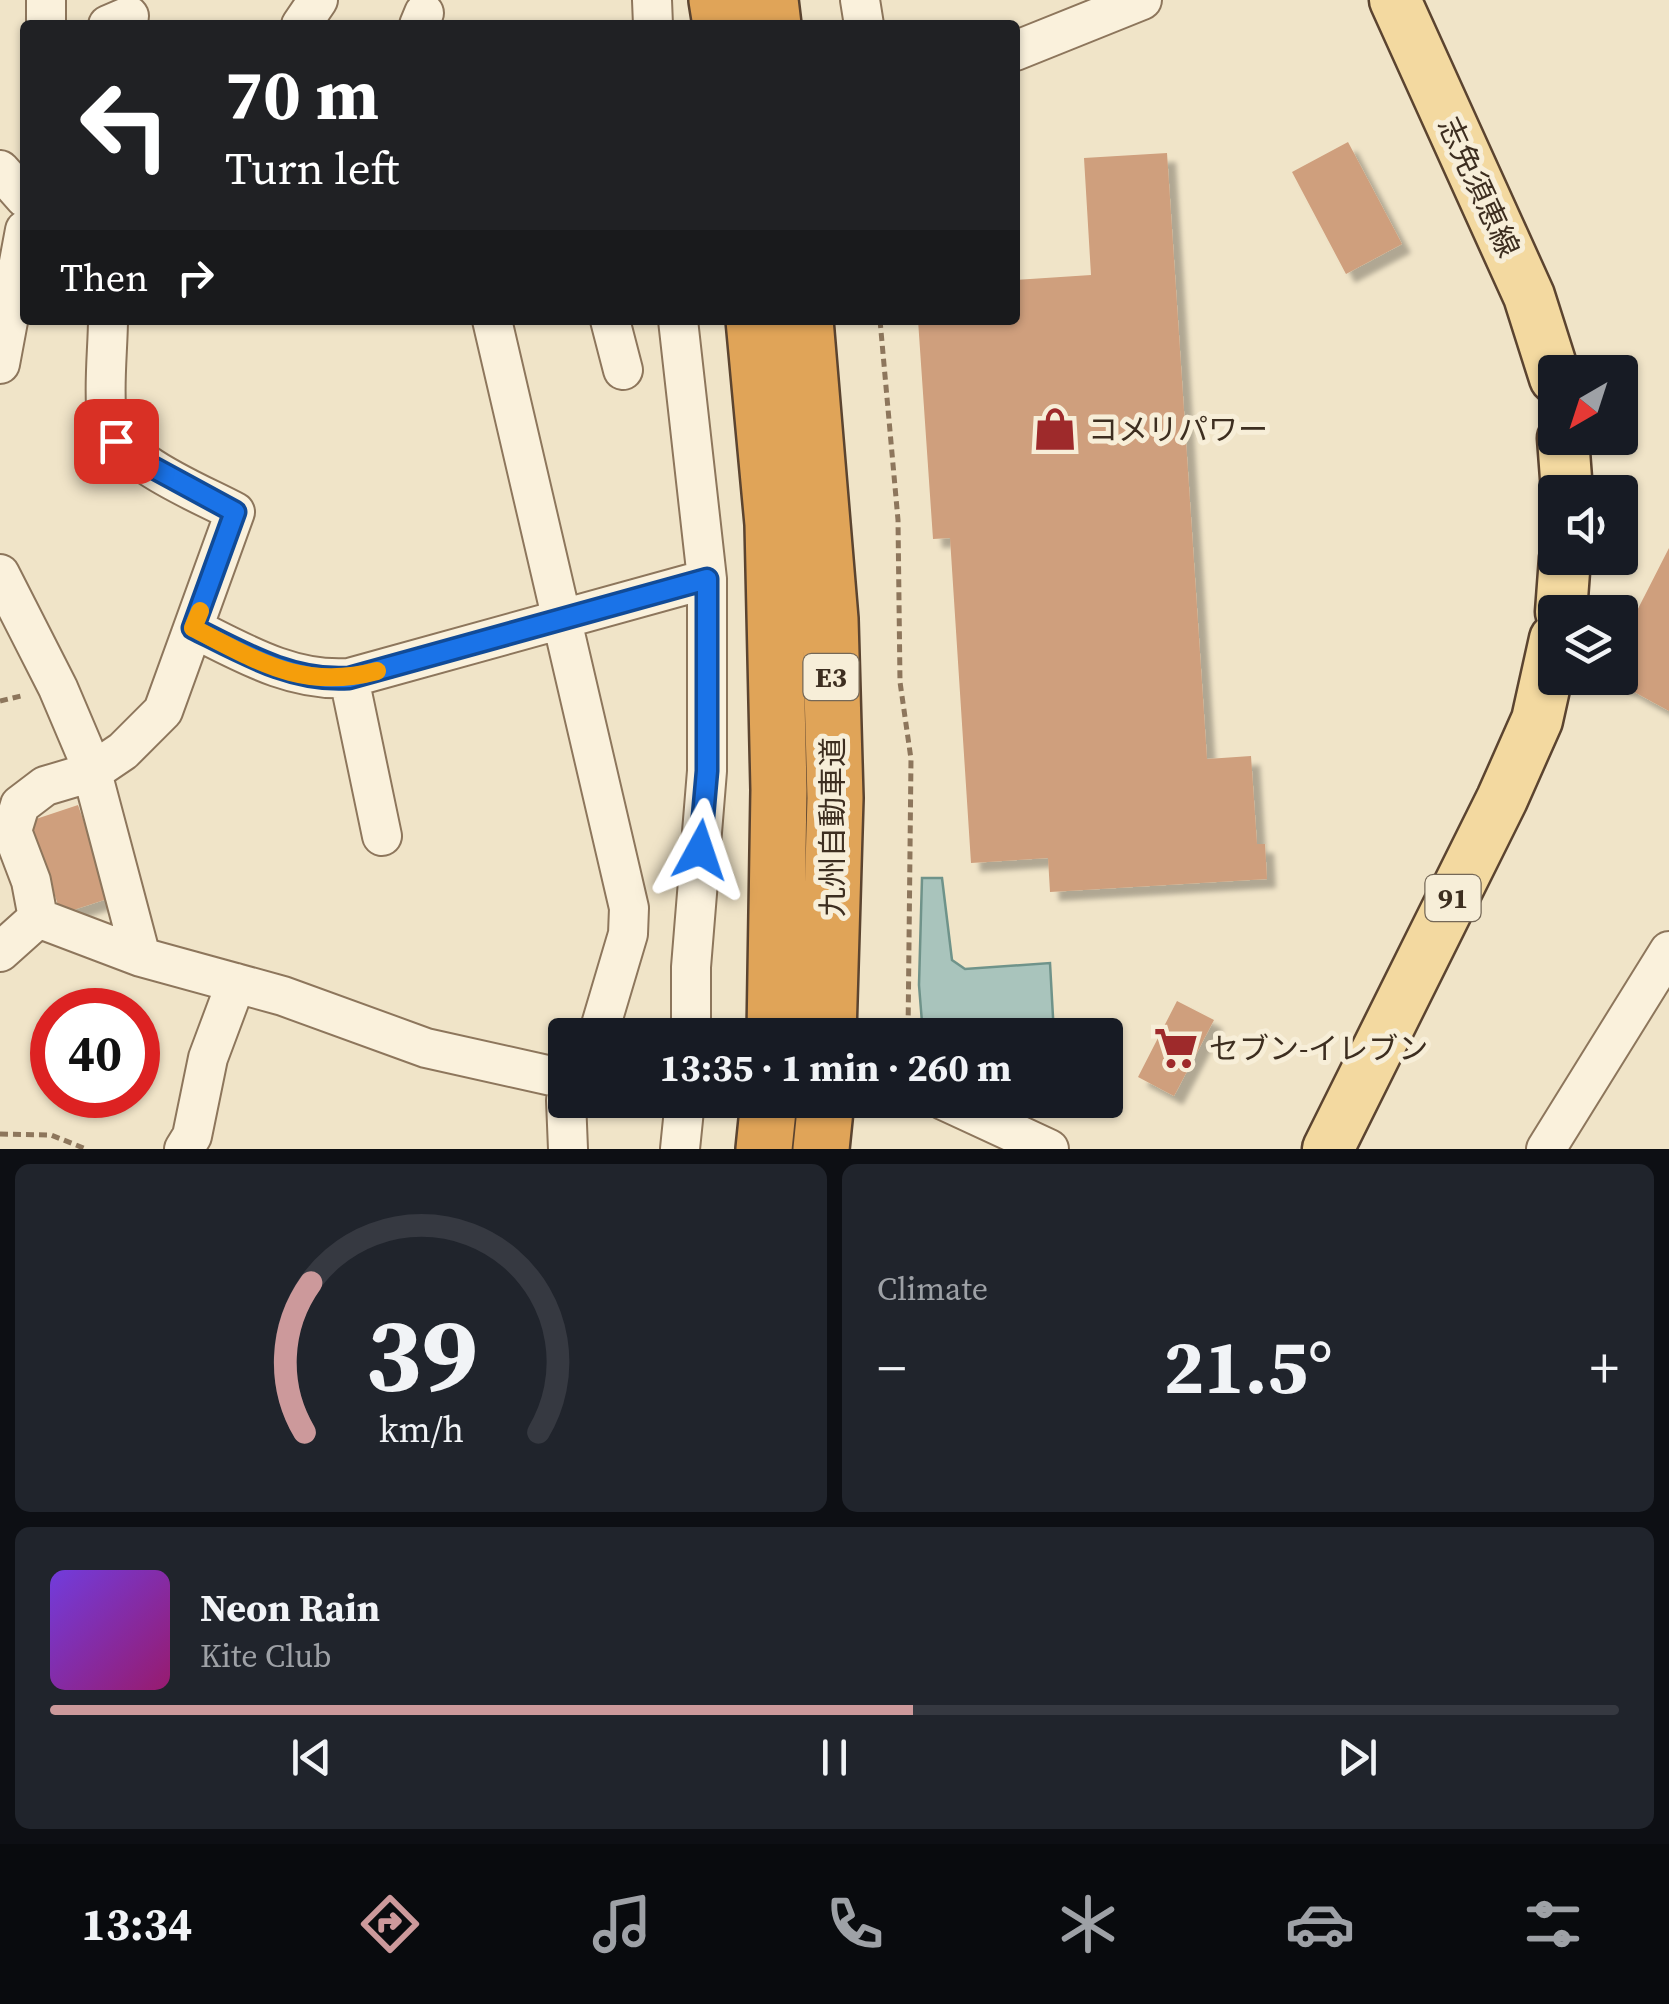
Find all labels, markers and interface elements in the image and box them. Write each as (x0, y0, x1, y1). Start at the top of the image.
text: 70 m (225, 46, 379, 142)
icon: left (60, 60, 190, 190)
street label: 志免須恵線 (1429, 110, 1529, 264)
text: Turn left (225, 137, 399, 199)
icon: right (168, 250, 223, 305)
text: Then (60, 252, 148, 304)
north arrow (1538, 355, 1638, 455)
map controls (1538, 355, 1638, 695)
pin (74, 399, 159, 484)
shop icon: コメリパワー (1031, 405, 1079, 453)
place label: コメリパワー (1088, 409, 1268, 450)
icon: arrive (89, 414, 144, 469)
button: sound (1538, 475, 1638, 575)
button: layers (1538, 595, 1638, 695)
road number: E3 (804, 654, 858, 700)
street label: 九州自動車道 (812, 737, 853, 917)
position arrow (648, 798, 752, 902)
road number: 91 (1426, 875, 1480, 921)
speed limit sign: 40 (30, 988, 160, 1118)
supermarket icon: セブン-イレブン (1152, 1024, 1200, 1072)
place label: セブン-イレブン (1209, 1028, 1428, 1069)
text: 13:35 · 1 min · 260 m (659, 1042, 1012, 1094)
text: Climate (877, 1267, 988, 1311)
text: 39 (365, 1282, 477, 1425)
text: 21.5° (1163, 1315, 1333, 1418)
text: − (877, 1330, 906, 1405)
text: + (1590, 1330, 1619, 1405)
text: km/h (378, 1405, 464, 1454)
text: Neon Rain (200, 1582, 380, 1634)
text: Kite Club (200, 1634, 332, 1678)
icon: previous (284, 1730, 339, 1785)
icon: pause (807, 1730, 862, 1785)
icon: next (1330, 1730, 1385, 1785)
icon: directions (355, 1889, 425, 1959)
icon: music (587, 1889, 657, 1959)
icon: phone (820, 1889, 890, 1959)
icon: climate (1053, 1889, 1123, 1959)
icon: car (1285, 1889, 1355, 1959)
icon: filters (1518, 1889, 1588, 1959)
text: 13:34 (81, 1893, 192, 1955)

